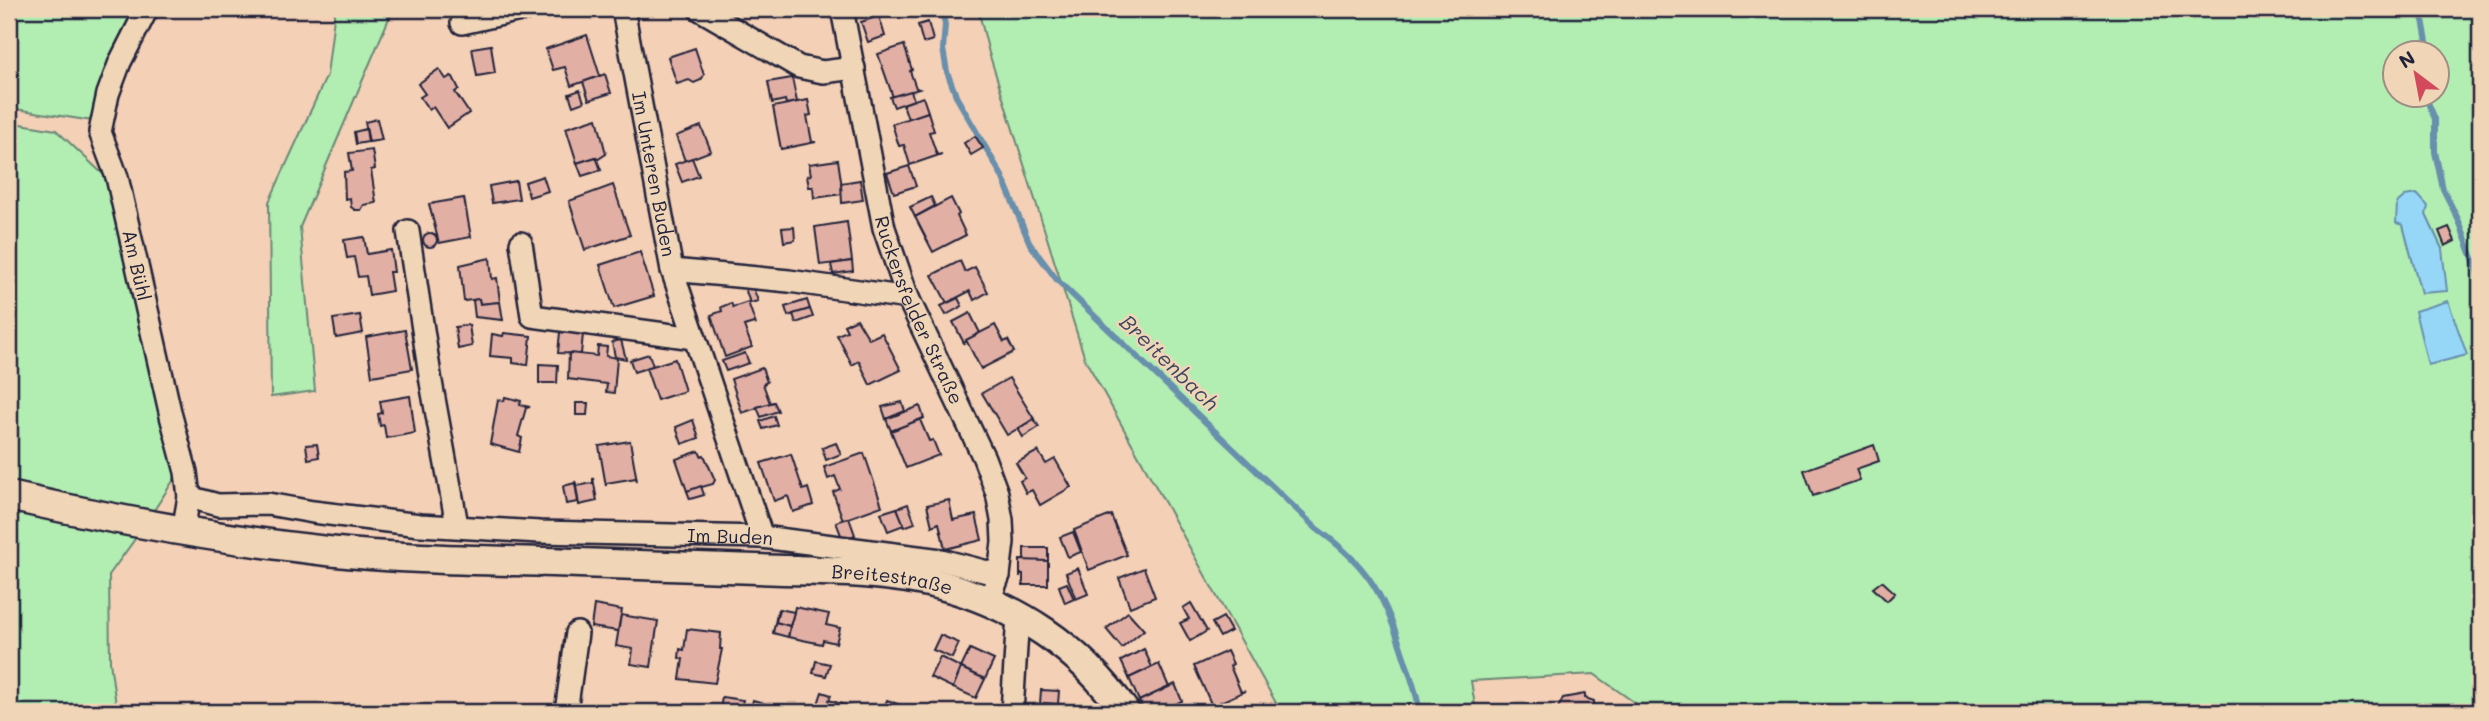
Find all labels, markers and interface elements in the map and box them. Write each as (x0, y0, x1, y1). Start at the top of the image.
north arrow (2380, 38, 2450, 108)
text: N (2394, 45, 2419, 74)
street label: Im Unteren Buden (627, 89, 682, 259)
street label: Ruckersfelder Straße (870, 214, 970, 408)
street label: Am Bühl (117, 227, 158, 303)
water label: Breitenbach (1115, 308, 1225, 416)
street label: Im Buden (687, 522, 775, 550)
street label: Breitestraße (831, 558, 956, 600)

